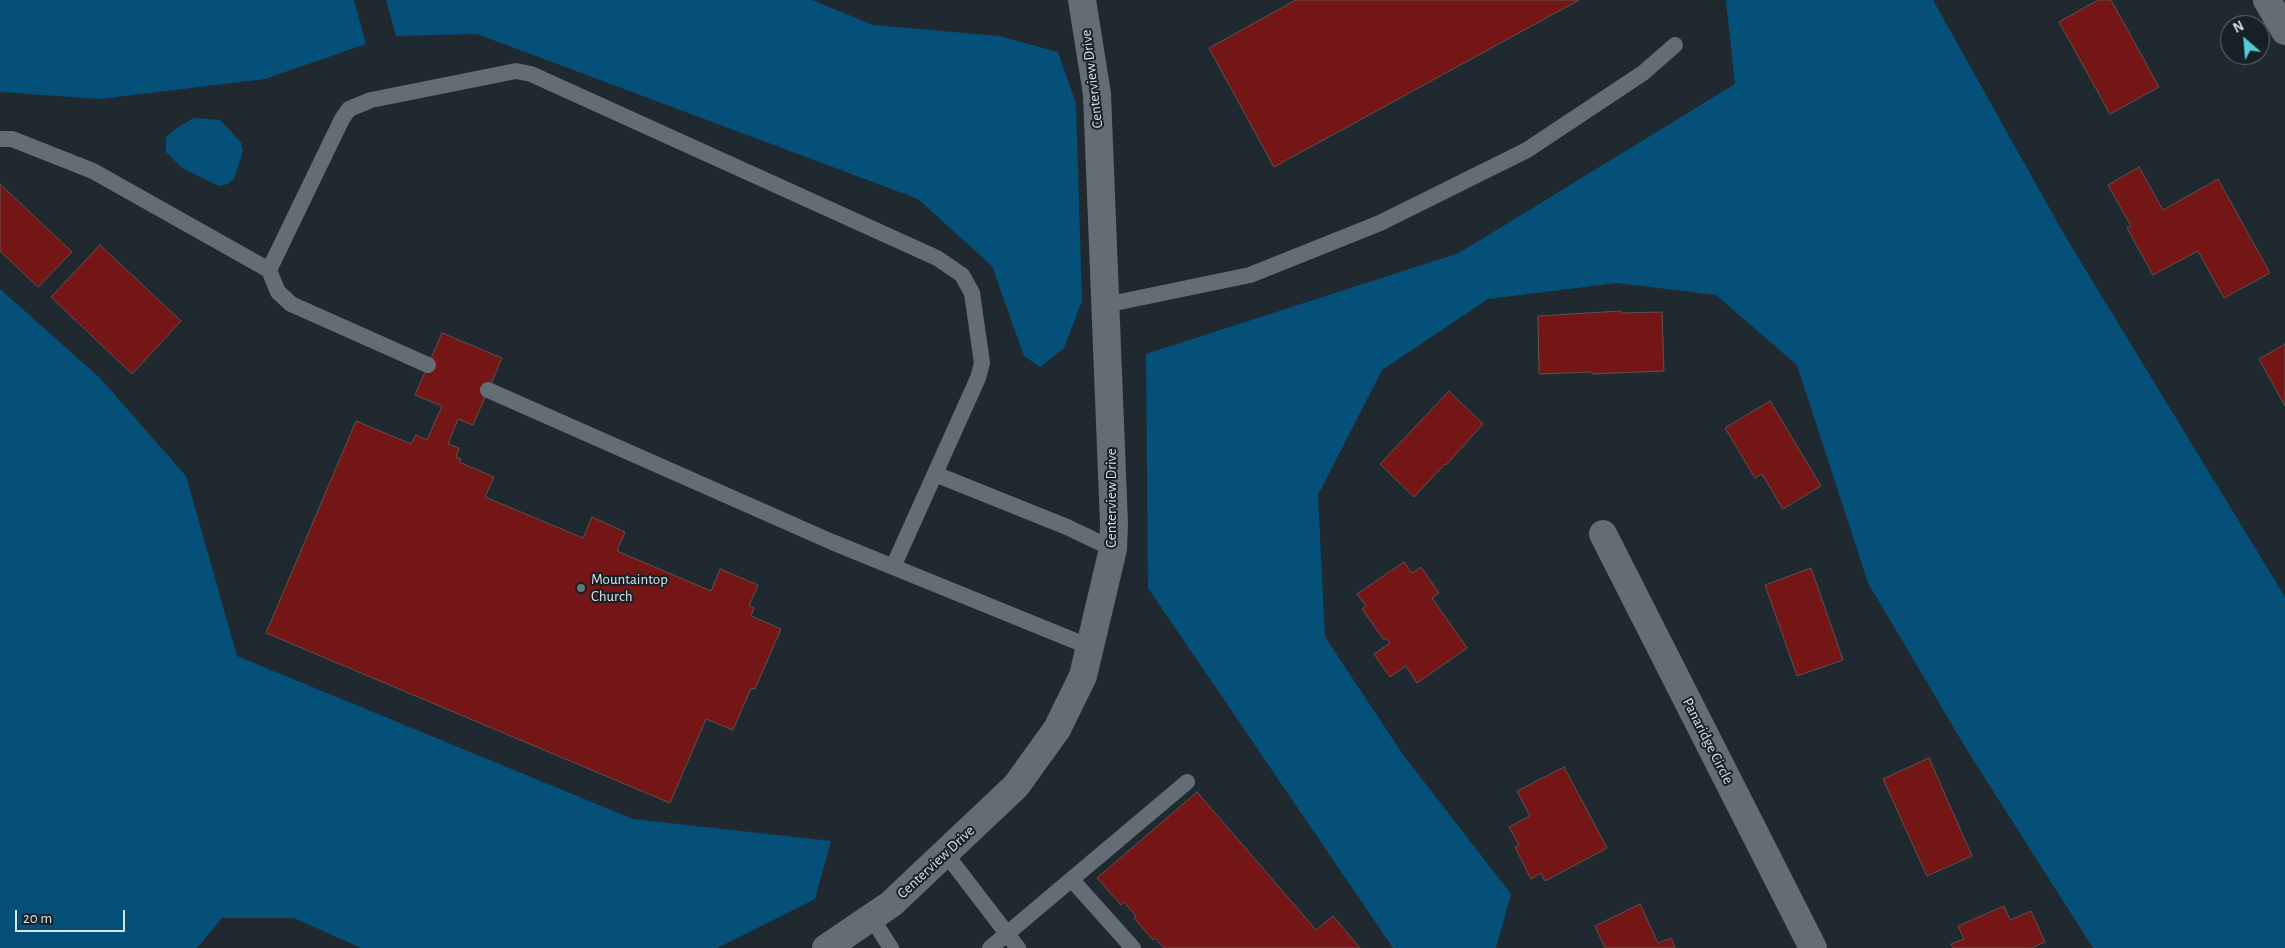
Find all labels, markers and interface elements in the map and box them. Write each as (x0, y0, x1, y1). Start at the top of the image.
north arrow (2220, 15, 2270, 65)
text: N (2231, 19, 2246, 36)
street label: Centerview Drive (1077, 29, 1107, 129)
street label: Centerview Drive (1102, 448, 1120, 548)
place label: Mountaintop Church (591, 570, 668, 605)
marker: Mountaintop Church (575, 582, 587, 594)
street label: Panaridge Circle (1679, 695, 1737, 787)
street label: Centerview Drive (894, 822, 978, 902)
scale bar (18, 900, 128, 932)
text: 20 m (23, 911, 52, 926)

